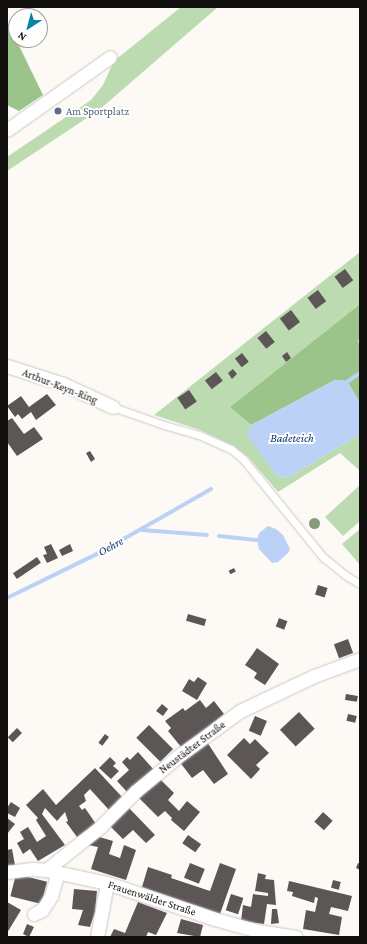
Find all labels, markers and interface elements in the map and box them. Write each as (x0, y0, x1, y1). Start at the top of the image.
north arrow (8, 8, 48, 48)
text: N (15, 30, 28, 44)
place label: Am Sportplatz (66, 104, 129, 118)
marker: Am Sportplatz (53, 106, 63, 116)
street label: Arthur-Keyn-Ring (20, 366, 100, 406)
water label: Badeteich (270, 432, 314, 446)
water label: Oehre (96, 534, 126, 560)
street label: Neustädter Straße (156, 718, 228, 776)
street label: Frauenwälder Straße (106, 878, 198, 918)

